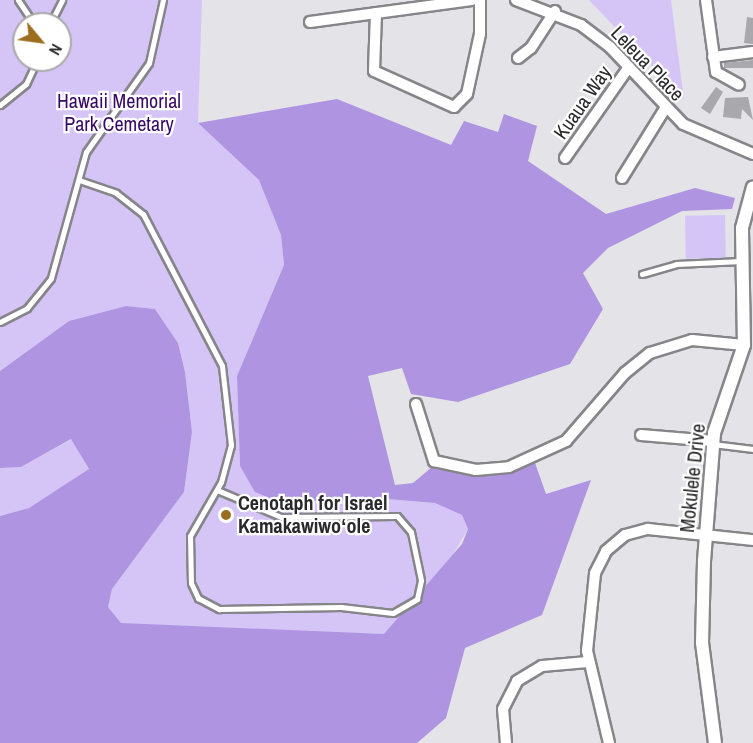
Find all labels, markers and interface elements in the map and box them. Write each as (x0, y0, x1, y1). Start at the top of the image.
north arrow (12, 12, 72, 72)
street label: Leleua Place (606, 21, 690, 105)
text: N (44, 40, 68, 59)
street label: Kuaua Way (548, 61, 616, 143)
park label: Hawaii Memorial Park Cemetary (57, 89, 181, 136)
street label: Mokulele Drive (674, 422, 710, 534)
place label: Cenotaph for Israel Kamakawiwoʻole (238, 491, 387, 538)
marker: Cenotaph for Israel Kamakawiwoʻole (219, 508, 233, 522)

